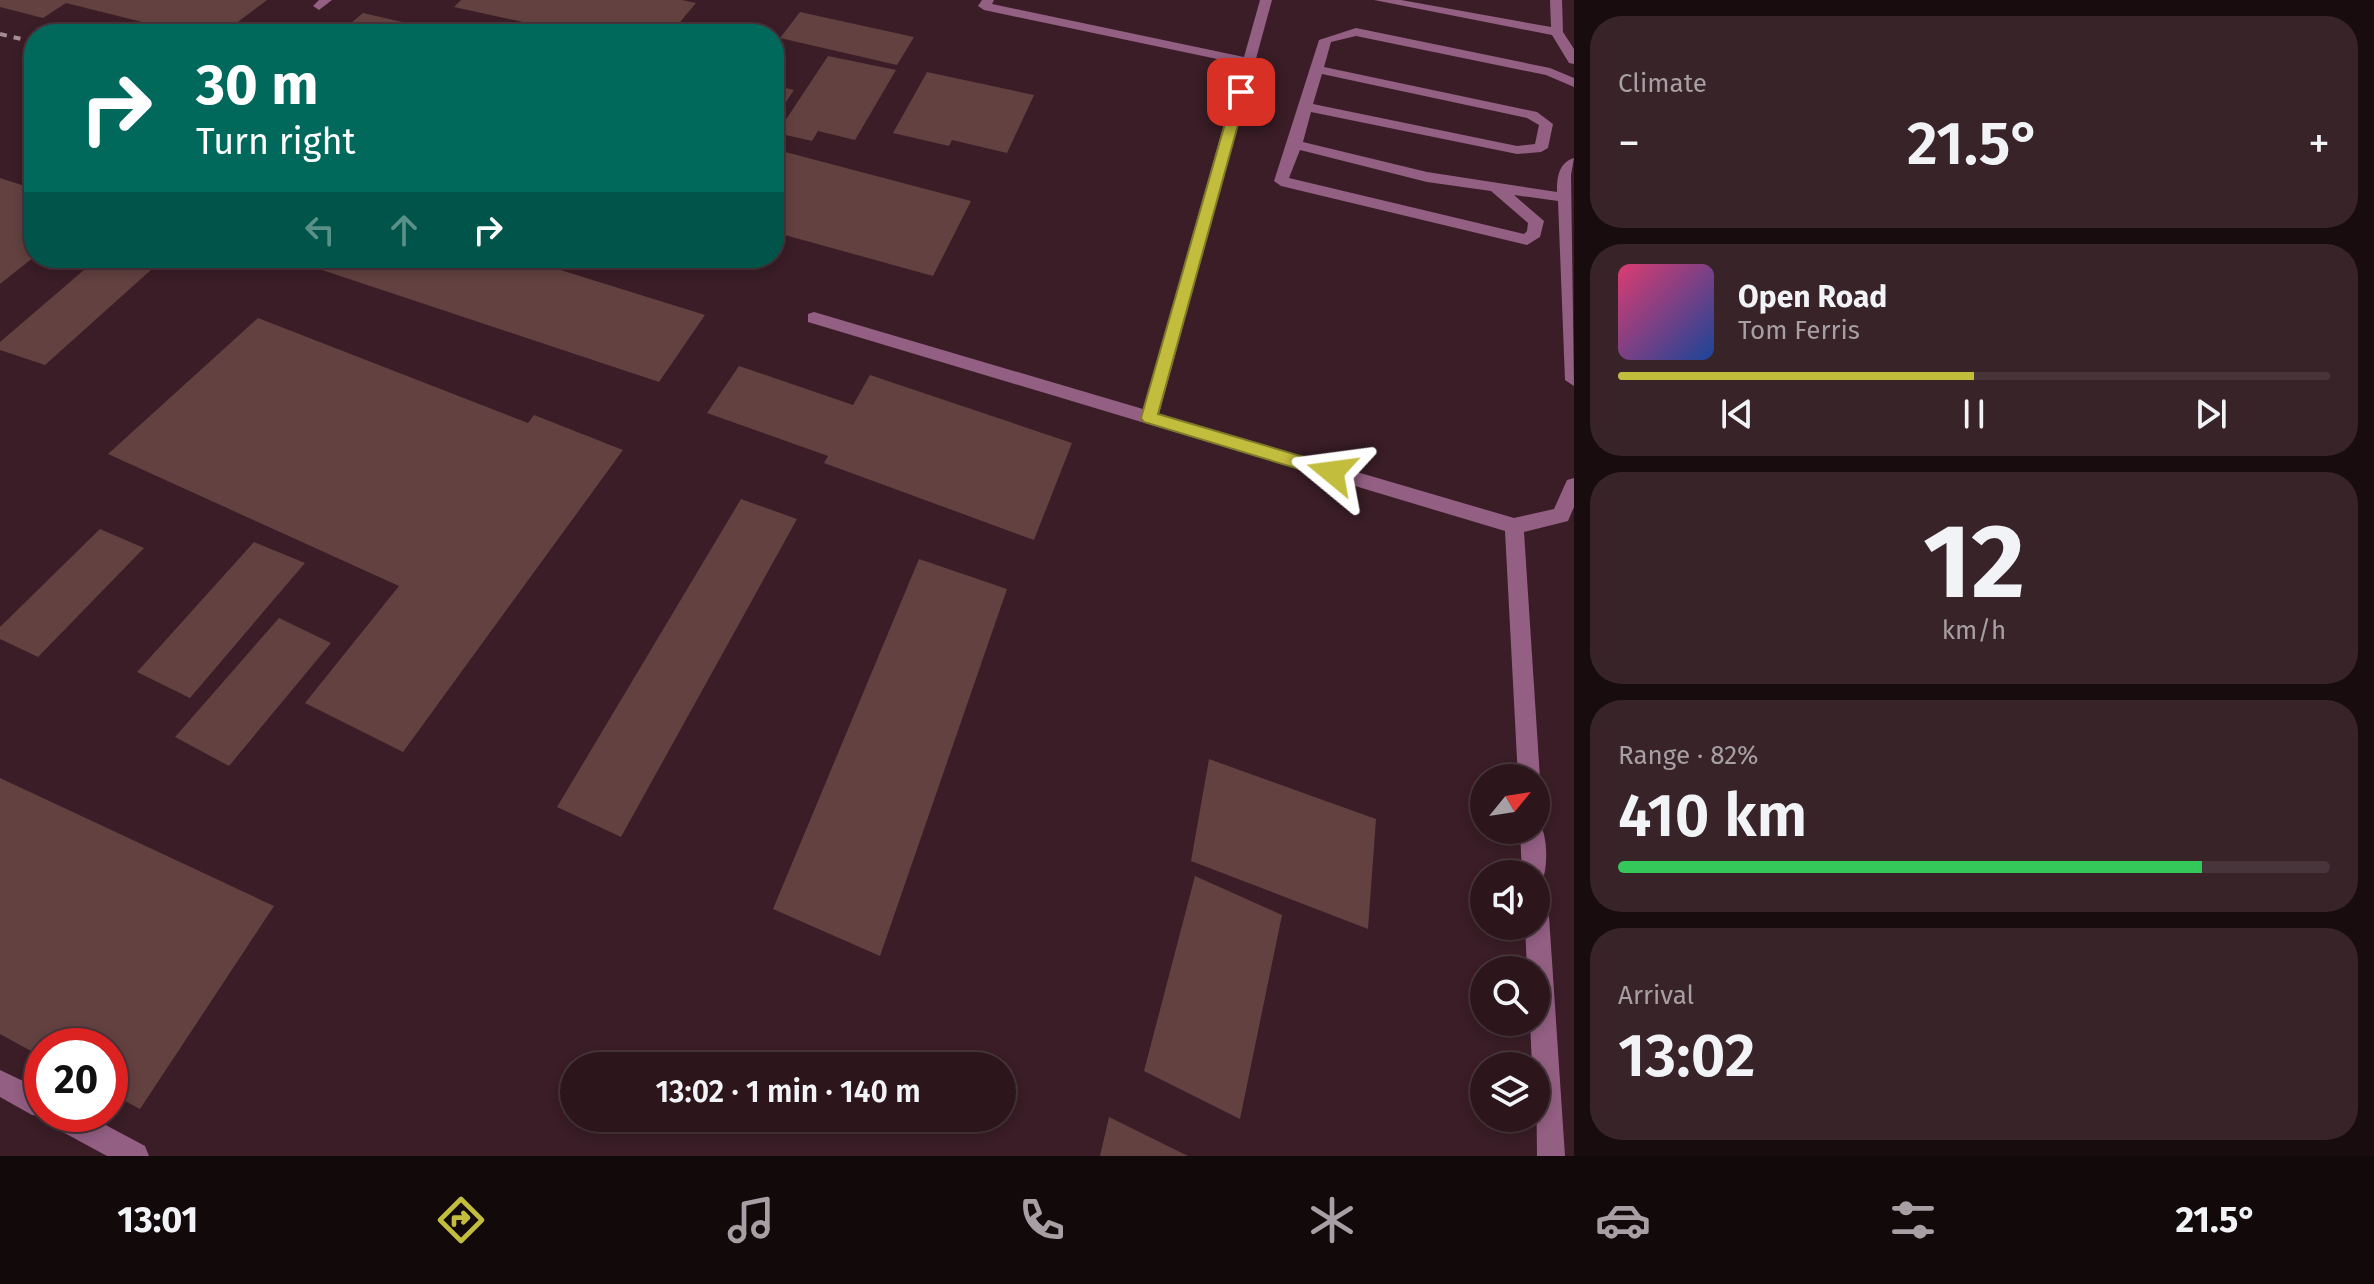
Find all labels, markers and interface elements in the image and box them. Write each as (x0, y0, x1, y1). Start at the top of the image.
text: 30 m (196, 52, 318, 119)
icon: right (64, 56, 168, 160)
pin (1207, 58, 1275, 126)
text: Climate (1618, 68, 1707, 99)
icon: arrive (1219, 70, 1263, 114)
text: 21.5° (1907, 108, 2041, 180)
text: − (1618, 117, 1640, 170)
text: + (2308, 117, 2330, 170)
text: Turn right (196, 120, 356, 164)
icon: left (298, 208, 342, 252)
icon: ahead (382, 208, 426, 252)
icon: right (466, 208, 510, 252)
text: Open Road (1738, 279, 1887, 315)
text: Tom Ferris (1738, 315, 1860, 346)
icon: previous (1715, 392, 1759, 436)
icon: pause (1952, 392, 1996, 436)
icon: next (2189, 392, 2233, 436)
position arrow (1290, 430, 1374, 514)
text: 12 (1923, 500, 2025, 625)
text: km/h (1942, 615, 2006, 646)
text: Range · 82% (1618, 740, 1759, 771)
north arrow (1470, 764, 1550, 844)
map controls (1470, 764, 1550, 1132)
text: 410 km (1618, 780, 1807, 852)
button: sound (1470, 860, 1550, 940)
button: search (1470, 956, 1550, 1036)
text: Arrival (1618, 980, 1694, 1011)
text: 13:02 (1618, 1020, 1755, 1092)
speed limit sign: 20 (24, 1028, 128, 1132)
button: layers (1470, 1052, 1550, 1132)
text: 13:02 · 1 min · 140 m (655, 1074, 921, 1110)
icon: directions (433, 1192, 489, 1248)
icon: music (723, 1192, 779, 1248)
icon: phone (1014, 1192, 1070, 1248)
icon: climate (1304, 1192, 1360, 1248)
icon: car (1595, 1192, 1651, 1248)
icon: filters (1885, 1192, 1941, 1248)
text: 13:01 (117, 1198, 198, 1242)
text: 21.5° (2175, 1198, 2257, 1242)

